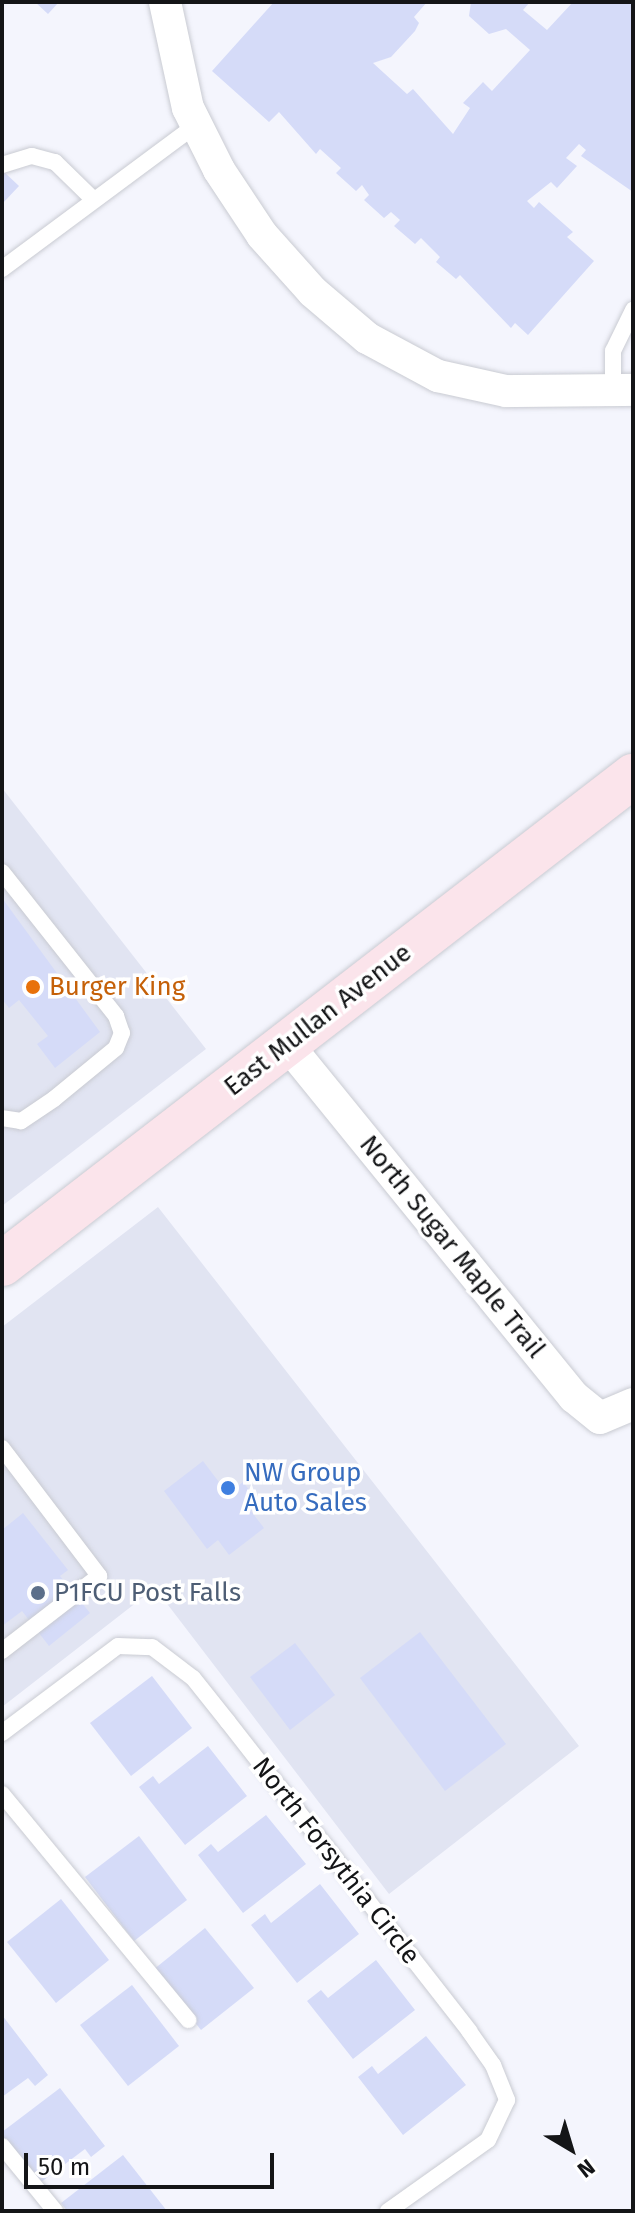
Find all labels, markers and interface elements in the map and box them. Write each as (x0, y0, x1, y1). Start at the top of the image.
street label: East Mullan Avenue (218, 937, 418, 1103)
place label: Burger King (49, 971, 185, 1003)
marker: Burger King (24, 978, 42, 996)
street label: North Sugar Maple Trail (353, 1129, 551, 1365)
place label: NW Group Auto Sales (244, 1457, 367, 1518)
marker: NW Group Auto Sales (219, 1479, 237, 1497)
place label: P1FCU Post Falls (54, 1577, 241, 1609)
marker: P1FCU Post Falls (29, 1584, 47, 1602)
street label: North Forsythia Circle (246, 1751, 426, 1971)
north arrow (531, 2109, 611, 2189)
scale bar (28, 2137, 278, 2187)
text: 50 m (38, 2153, 90, 2181)
text: N (572, 2153, 600, 2183)

